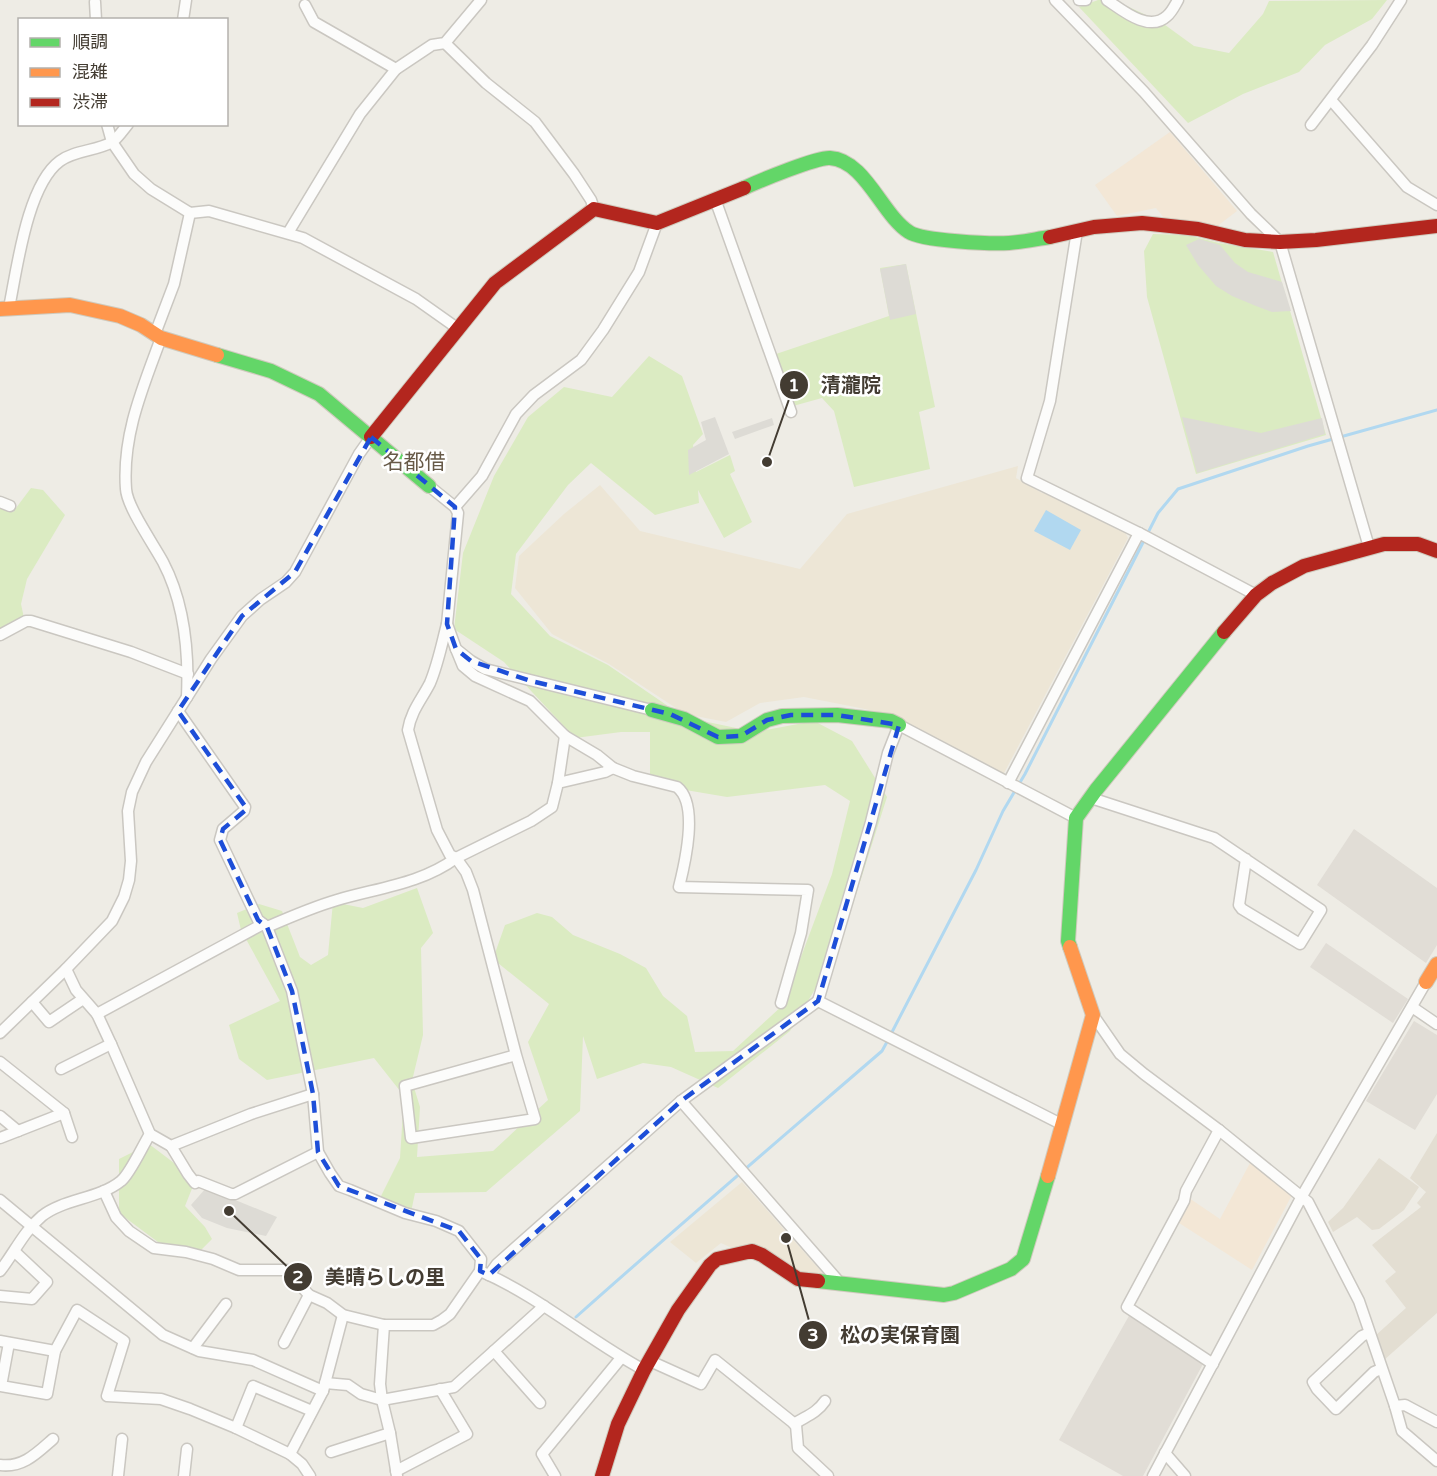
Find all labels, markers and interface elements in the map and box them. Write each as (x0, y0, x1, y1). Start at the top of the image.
legend (18, 18, 228, 126)
text: 順調 (72, 31, 108, 53)
text: 混雑 (72, 61, 108, 83)
text: 渋滞 (72, 91, 108, 113)
callout: 清瀧院 (779, 366, 893, 404)
text: 1 (788, 374, 800, 396)
text: 清瀧院 (821, 374, 881, 398)
district label: 名都借 (383, 450, 446, 475)
callout: 美晴らしの里 (283, 1258, 457, 1296)
text: 2 (292, 1266, 304, 1288)
text: 美晴らしの里 (325, 1266, 445, 1290)
callout: 松の実保育園 (798, 1316, 972, 1354)
text: 3 (807, 1324, 819, 1346)
text: 松の実保育園 (840, 1324, 960, 1348)

